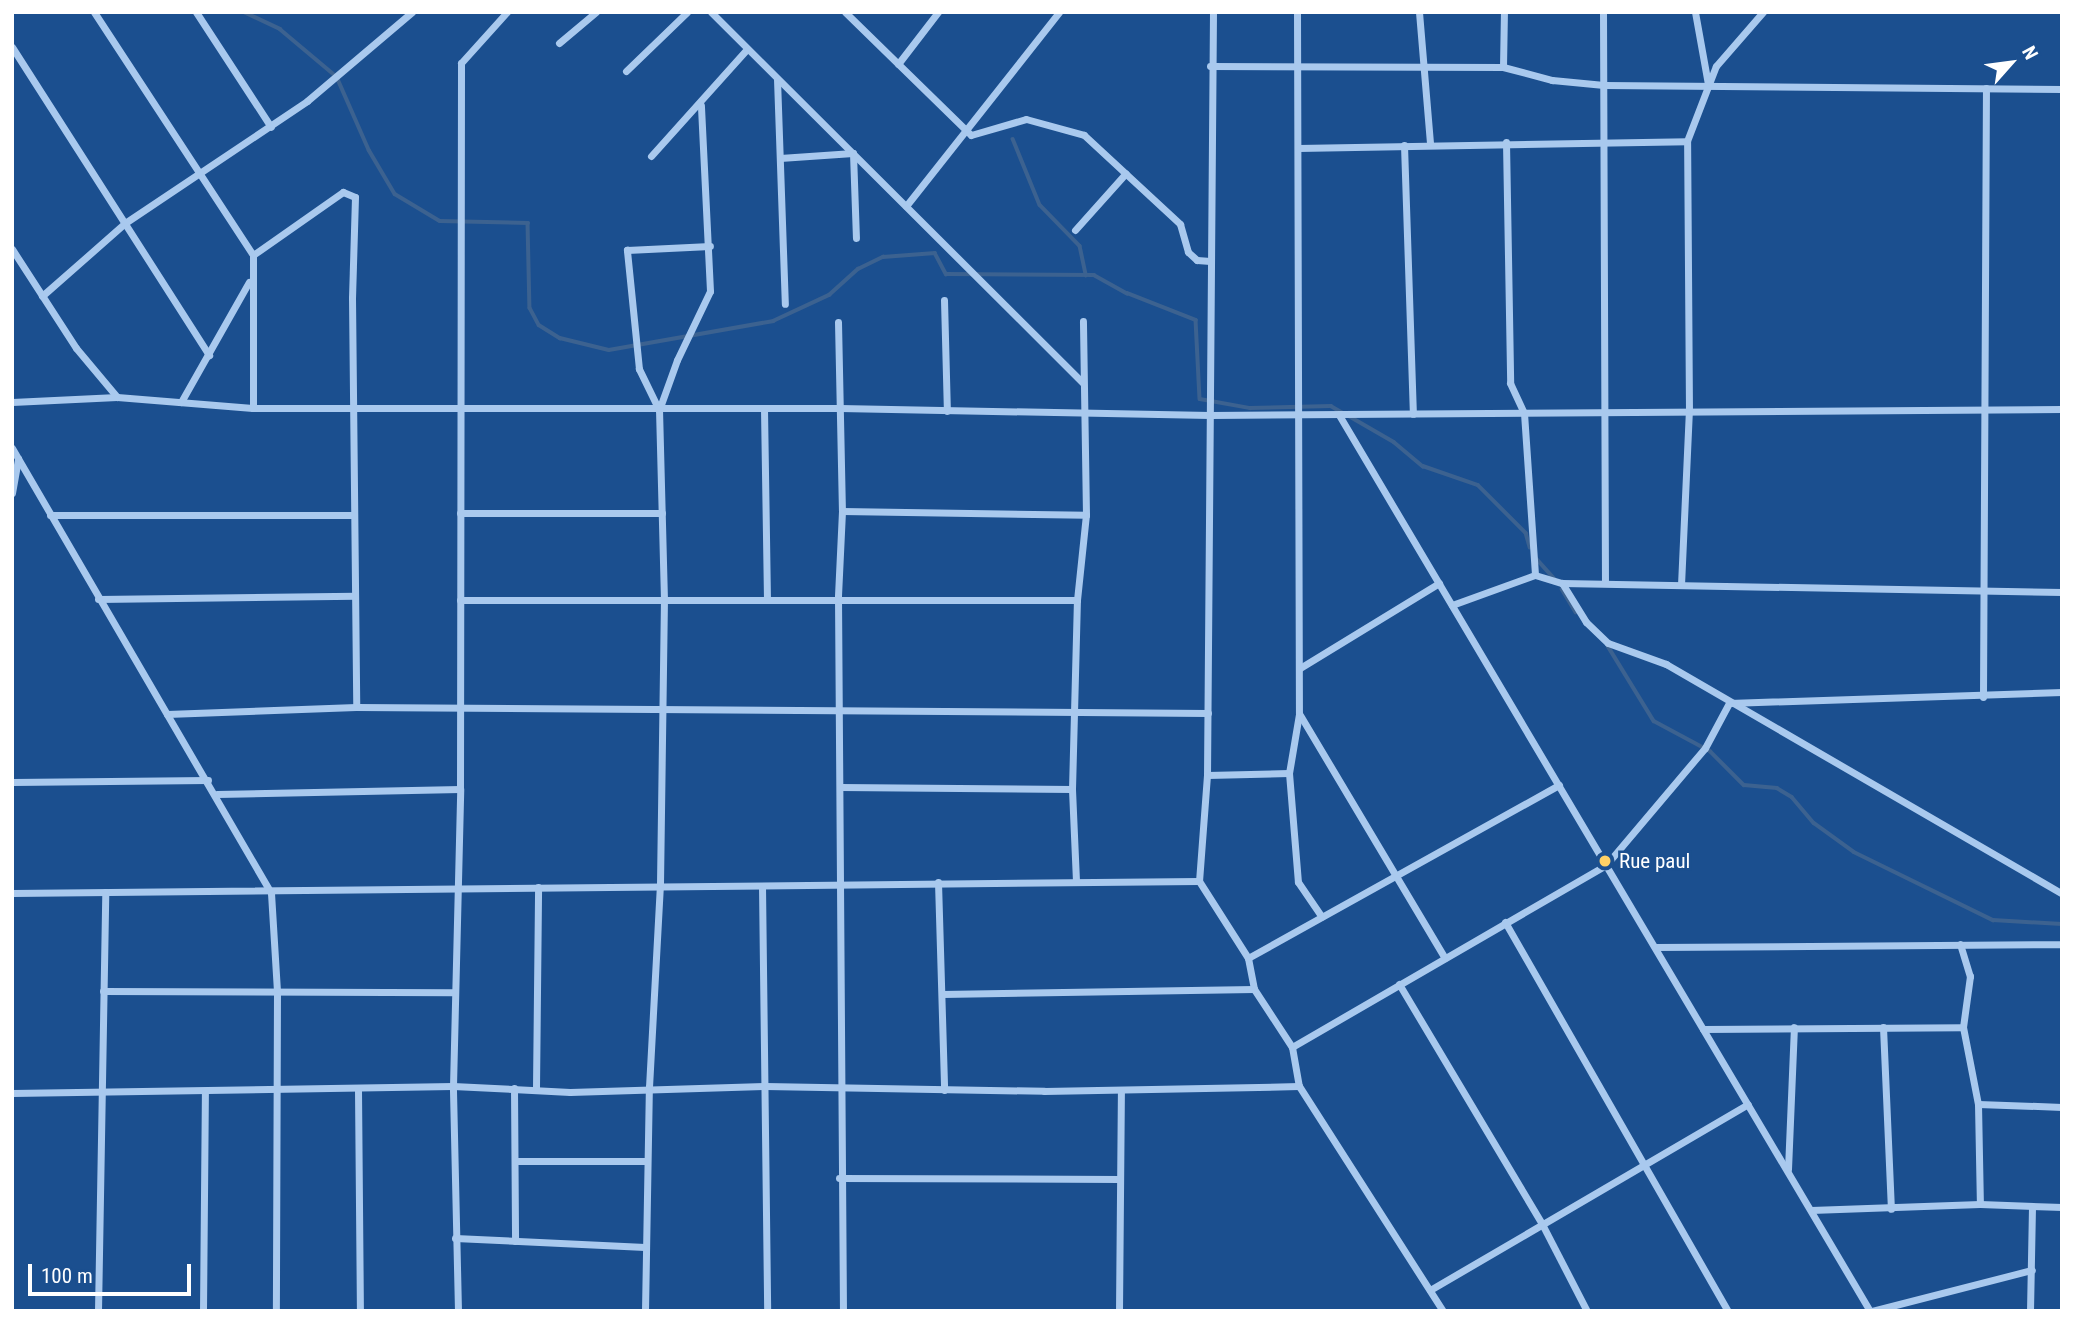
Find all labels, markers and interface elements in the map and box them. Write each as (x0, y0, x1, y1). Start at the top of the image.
north arrow (1976, 28, 2046, 98)
text: N (2017, 42, 2043, 63)
place label: Rue paul (1619, 848, 1690, 874)
marker: Rue paul (1597, 853, 1613, 869)
scale bar (32, 1250, 194, 1294)
text: 100 m (41, 1264, 93, 1288)

